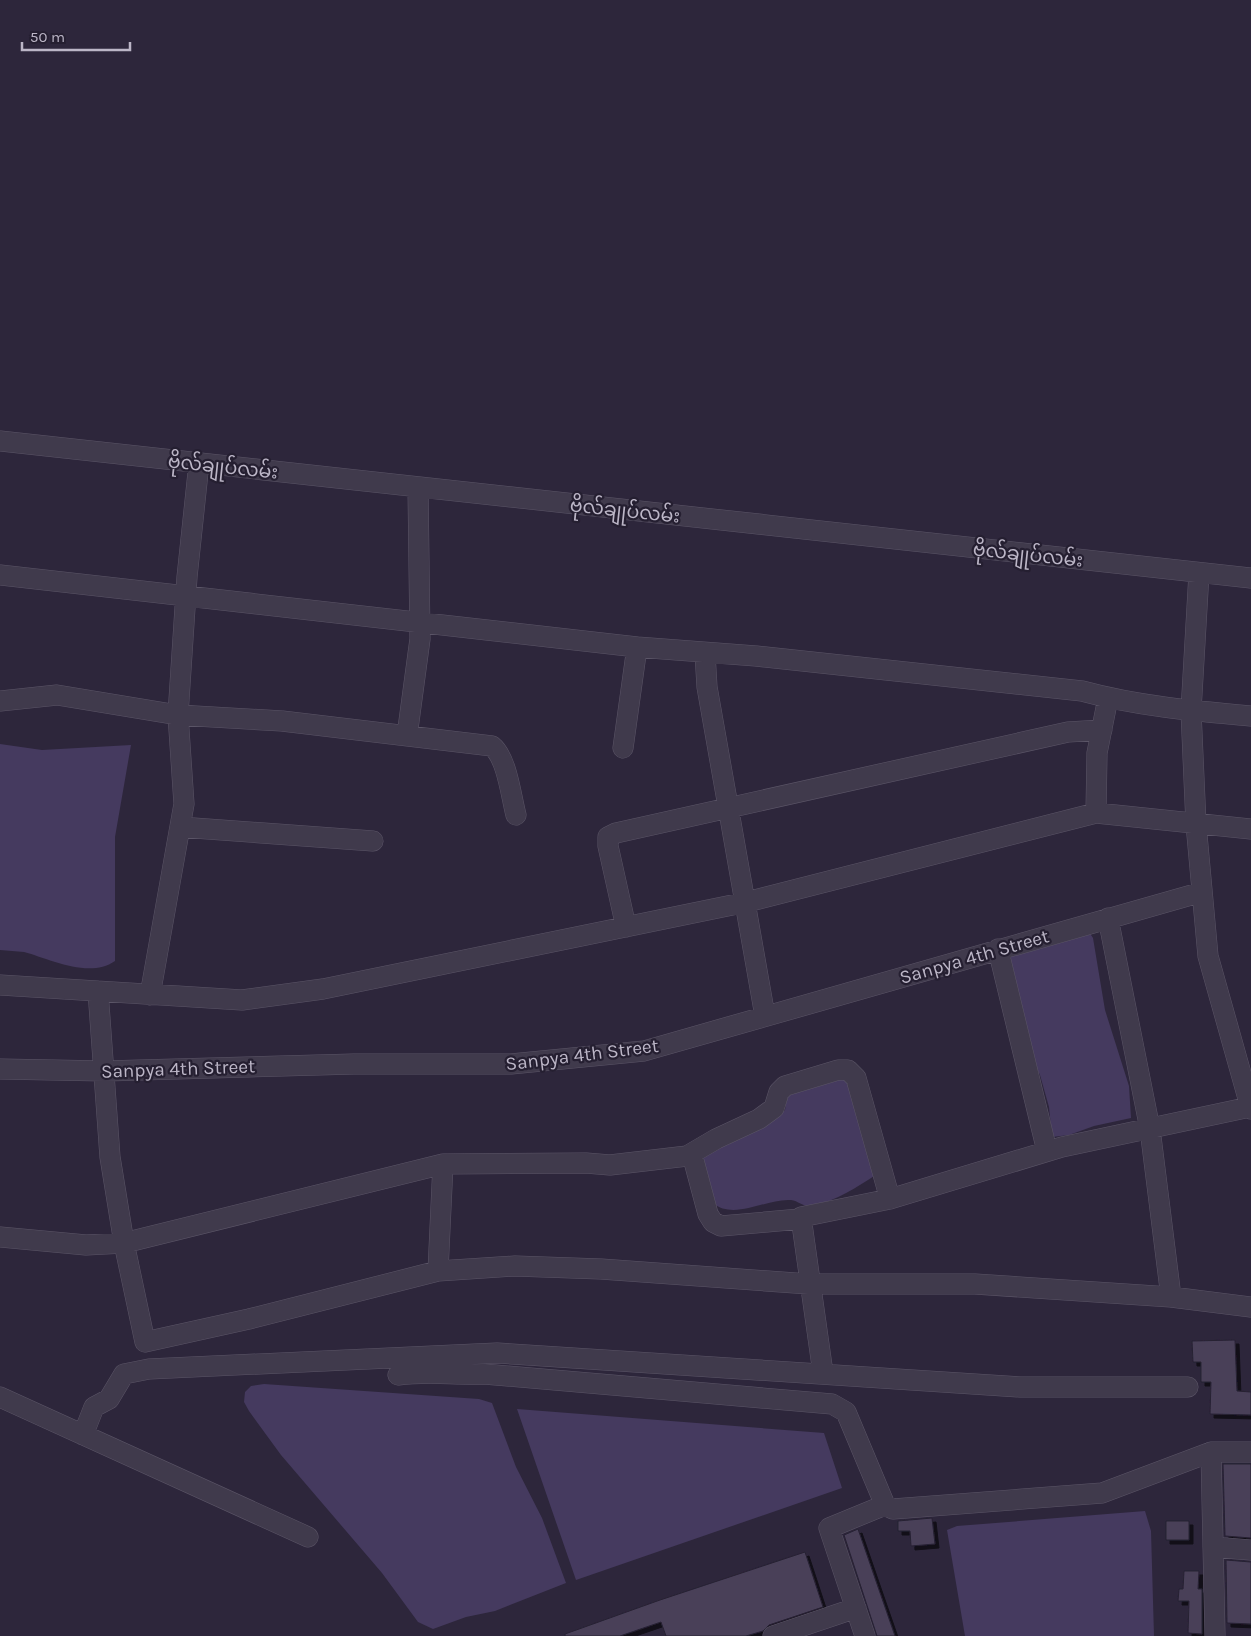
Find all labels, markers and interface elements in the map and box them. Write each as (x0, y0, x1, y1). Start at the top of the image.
scale bar (22, 20, 130, 52)
text: 50 m (30, 28, 65, 46)
street label: ဗိုလ်ချုပ်လမ်း (166, 446, 279, 489)
street label: ဗိုလ်ချုပ်လမ်း (568, 490, 681, 533)
street label: ဗိုလ်ချုပ်လမ်း (971, 534, 1084, 577)
street label: Sanpya 4th Street (897, 925, 1051, 989)
street label: Sanpya 4th Street (504, 1035, 660, 1075)
street label: Sanpya 4th Street (101, 1055, 255, 1083)

